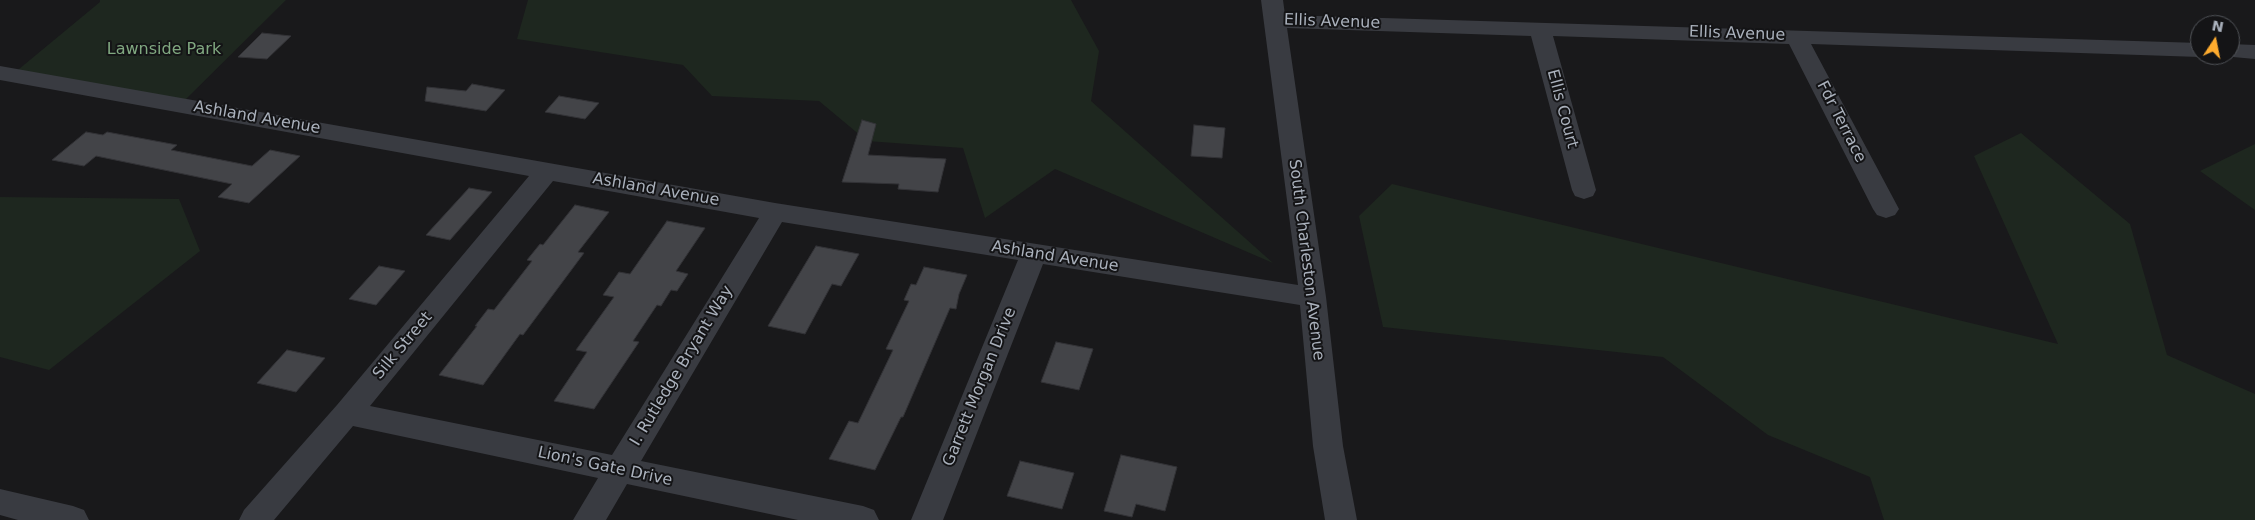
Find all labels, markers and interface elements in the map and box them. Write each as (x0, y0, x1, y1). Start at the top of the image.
street label: Ellis Avenue (1284, 11, 1380, 33)
north arrow (2190, 15, 2240, 65)
text: N (2210, 17, 2225, 35)
street label: Ellis Avenue (1689, 23, 1785, 45)
park label: Lawnside Park (107, 40, 221, 60)
street label: Ellis Court (1542, 67, 1582, 151)
street label: Fdr Terrace (1812, 78, 1870, 166)
street label: Ashland Avenue (192, 97, 322, 139)
street label: South Charleston Avenue (1284, 158, 1328, 362)
street label: Ashland Avenue (591, 169, 721, 211)
street label: Ashland Avenue (990, 237, 1120, 277)
street label: I. Rutledge Bryant Way (626, 282, 738, 450)
street label: Garrett Morgan Drive (939, 305, 1021, 469)
street label: Silk Street (369, 308, 437, 384)
street label: Lion's Gate Drive (536, 443, 674, 491)

